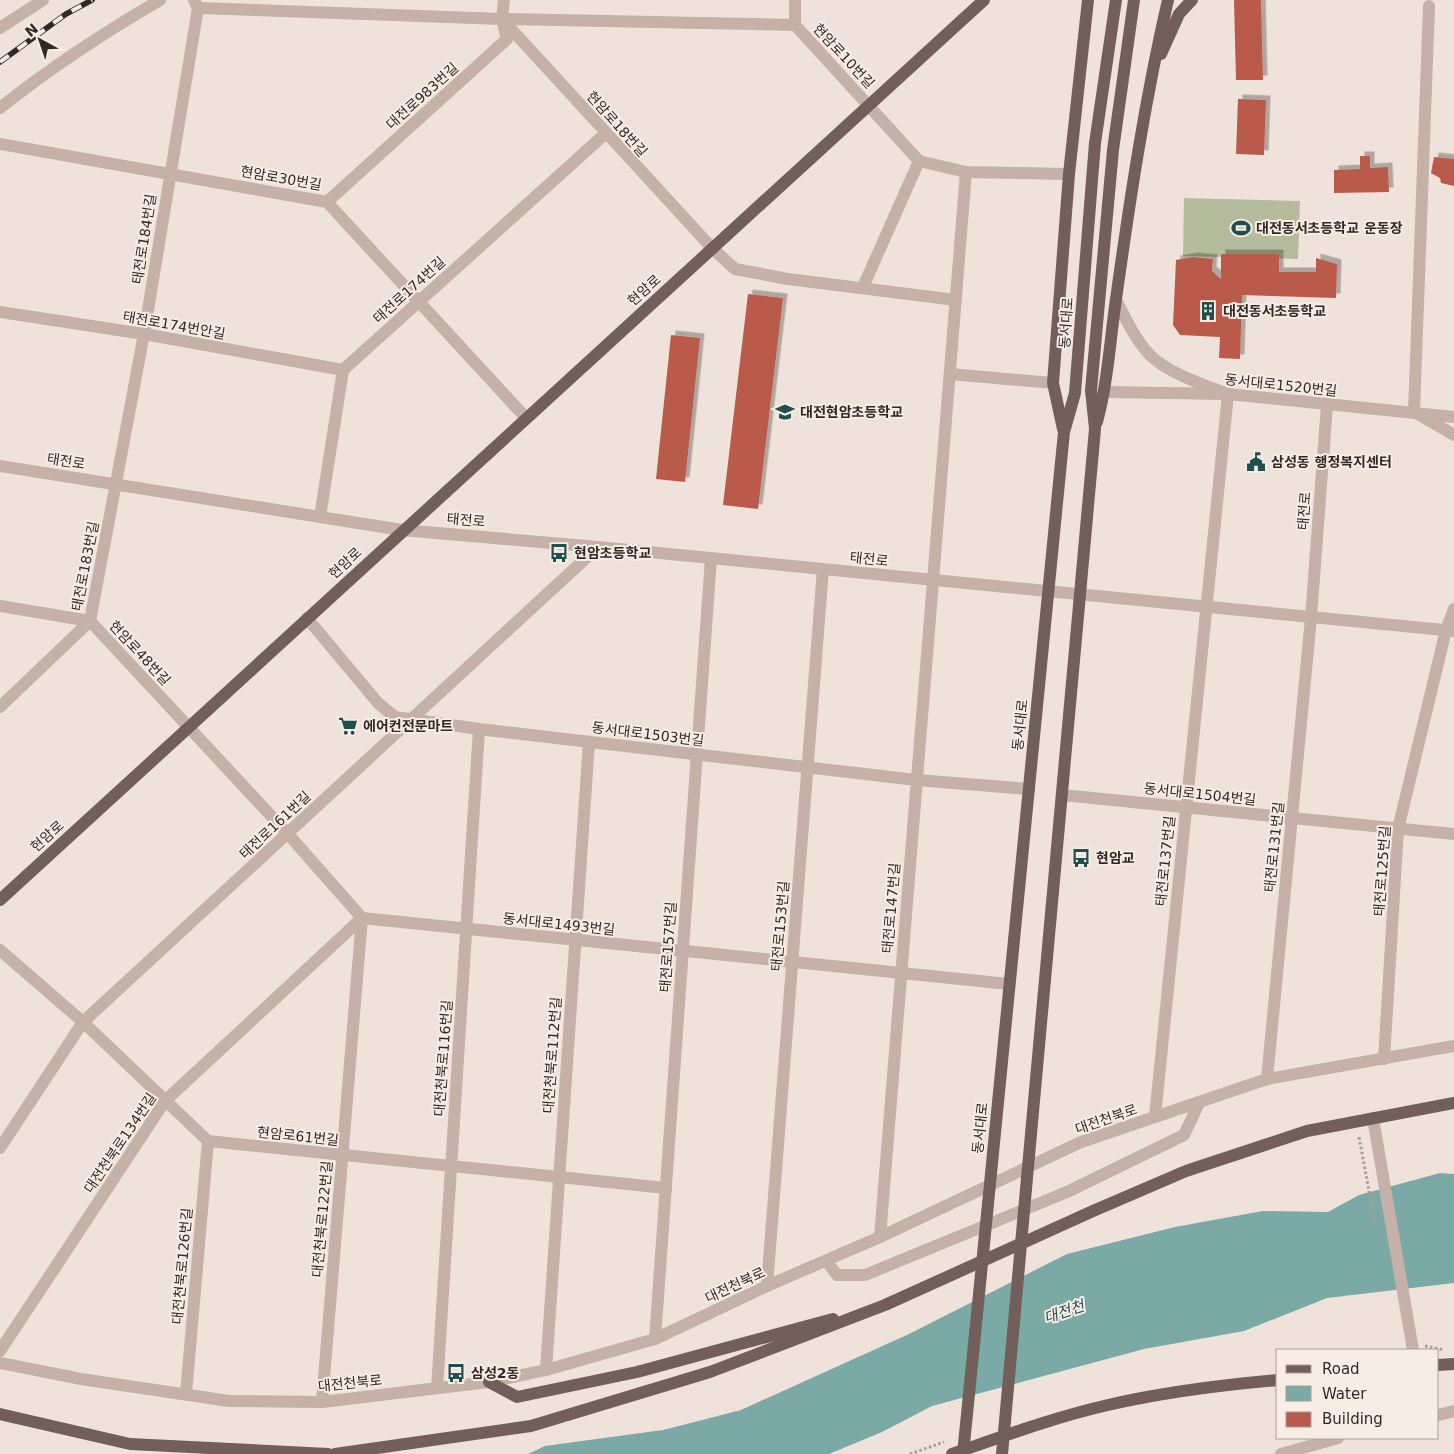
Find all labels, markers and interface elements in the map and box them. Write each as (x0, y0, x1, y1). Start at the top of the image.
north arrow (15, 15, 65, 65)
text: N (22, 20, 41, 40)
street label: 현암로10번길 (810, 20, 878, 92)
street label: 대전로983번길 (383, 60, 461, 132)
street label: 현암로18번길 (584, 88, 650, 160)
street label: 현암로30번길 (239, 163, 323, 193)
street label: 태전로184번길 (129, 193, 159, 285)
sports icon: 대전동서초등학교 운동장 (1230, 217, 1252, 239)
place label: 대전동서초등학교 운동장 (1256, 220, 1403, 236)
street label: 태전로174번길 (370, 254, 448, 326)
street label: 현암로 (624, 271, 664, 309)
street label: 동서대로 (1056, 297, 1076, 349)
building icon: 대전동서초등학교 (1197, 300, 1219, 322)
place label: 대전동서초등학교 (1223, 303, 1326, 319)
street label: 태전로174번안길 (121, 308, 227, 342)
street label: 동서대로1520번길 (1224, 371, 1338, 399)
school or university icon: 대전현암초등학교 (774, 401, 796, 423)
place label: 대전현암초등학교 (800, 404, 903, 420)
street label: 태전로 (46, 450, 86, 472)
public building icon: 삼성동 행정복지센터 (1245, 451, 1267, 473)
place label: 삼성동 행정복지센터 (1271, 454, 1392, 470)
street label: 태전로 (1295, 491, 1313, 531)
street label: 태전로 (446, 510, 486, 530)
street label: 태전로183번길 (68, 520, 102, 612)
bus stop icon: 현암초등학교 (548, 542, 570, 564)
street label: 현암로 (325, 544, 365, 582)
place label: 현암초등학교 (574, 545, 651, 561)
street label: 태전로 (849, 549, 889, 569)
street label: 현암로48번길 (106, 617, 174, 689)
street label: 동서대로 (1009, 698, 1031, 751)
supermarket icon: 에어컨전문마트 (337, 715, 359, 737)
place label: 에어컨전문마트 (363, 718, 453, 734)
street label: 동서대로1503번길 (591, 719, 705, 749)
street label: 동서대로1504번길 (1143, 780, 1257, 808)
street label: 태전로161번길 (236, 788, 314, 862)
street label: 태전로131번길 (1261, 801, 1287, 893)
street label: 태전로137번길 (1152, 815, 1178, 907)
street label: 현암로 (27, 817, 67, 855)
street label: 태전로125번길 (1371, 825, 1393, 917)
bus stop icon: 현암교 (1070, 847, 1092, 869)
place label: 현암교 (1096, 850, 1135, 866)
street label: 태전로147번길 (879, 862, 903, 954)
street label: 태전로153번길 (768, 880, 792, 972)
street label: 태전로157번길 (657, 901, 679, 993)
street label: 동서대로1493번길 (502, 910, 616, 938)
street label: 대전천북로112번길 (540, 996, 564, 1114)
street label: 대전천북로116번길 (431, 999, 455, 1117)
street label: 대전천북로134번길 (81, 1090, 159, 1196)
street label: 동서대로 (969, 1101, 991, 1154)
street label: 대전천북로 (1073, 1101, 1139, 1137)
street label: 현암로61번길 (256, 1124, 340, 1148)
street label: 대전천북로122번길 (309, 1160, 335, 1278)
street label: 대전천북로126번길 (169, 1207, 195, 1325)
street label: 대전천북로 (702, 1264, 768, 1306)
water label: 대전천 (1041, 1296, 1089, 1327)
legend (1276, 1349, 1439, 1439)
text: Road (1322, 1360, 1360, 1378)
bus stop icon: 삼성2동 (445, 1362, 467, 1384)
place label: 삼성2동 (471, 1365, 520, 1381)
street label: 대전천북로 (317, 1372, 383, 1394)
text: Water (1322, 1385, 1367, 1403)
text: Building (1322, 1410, 1383, 1428)

